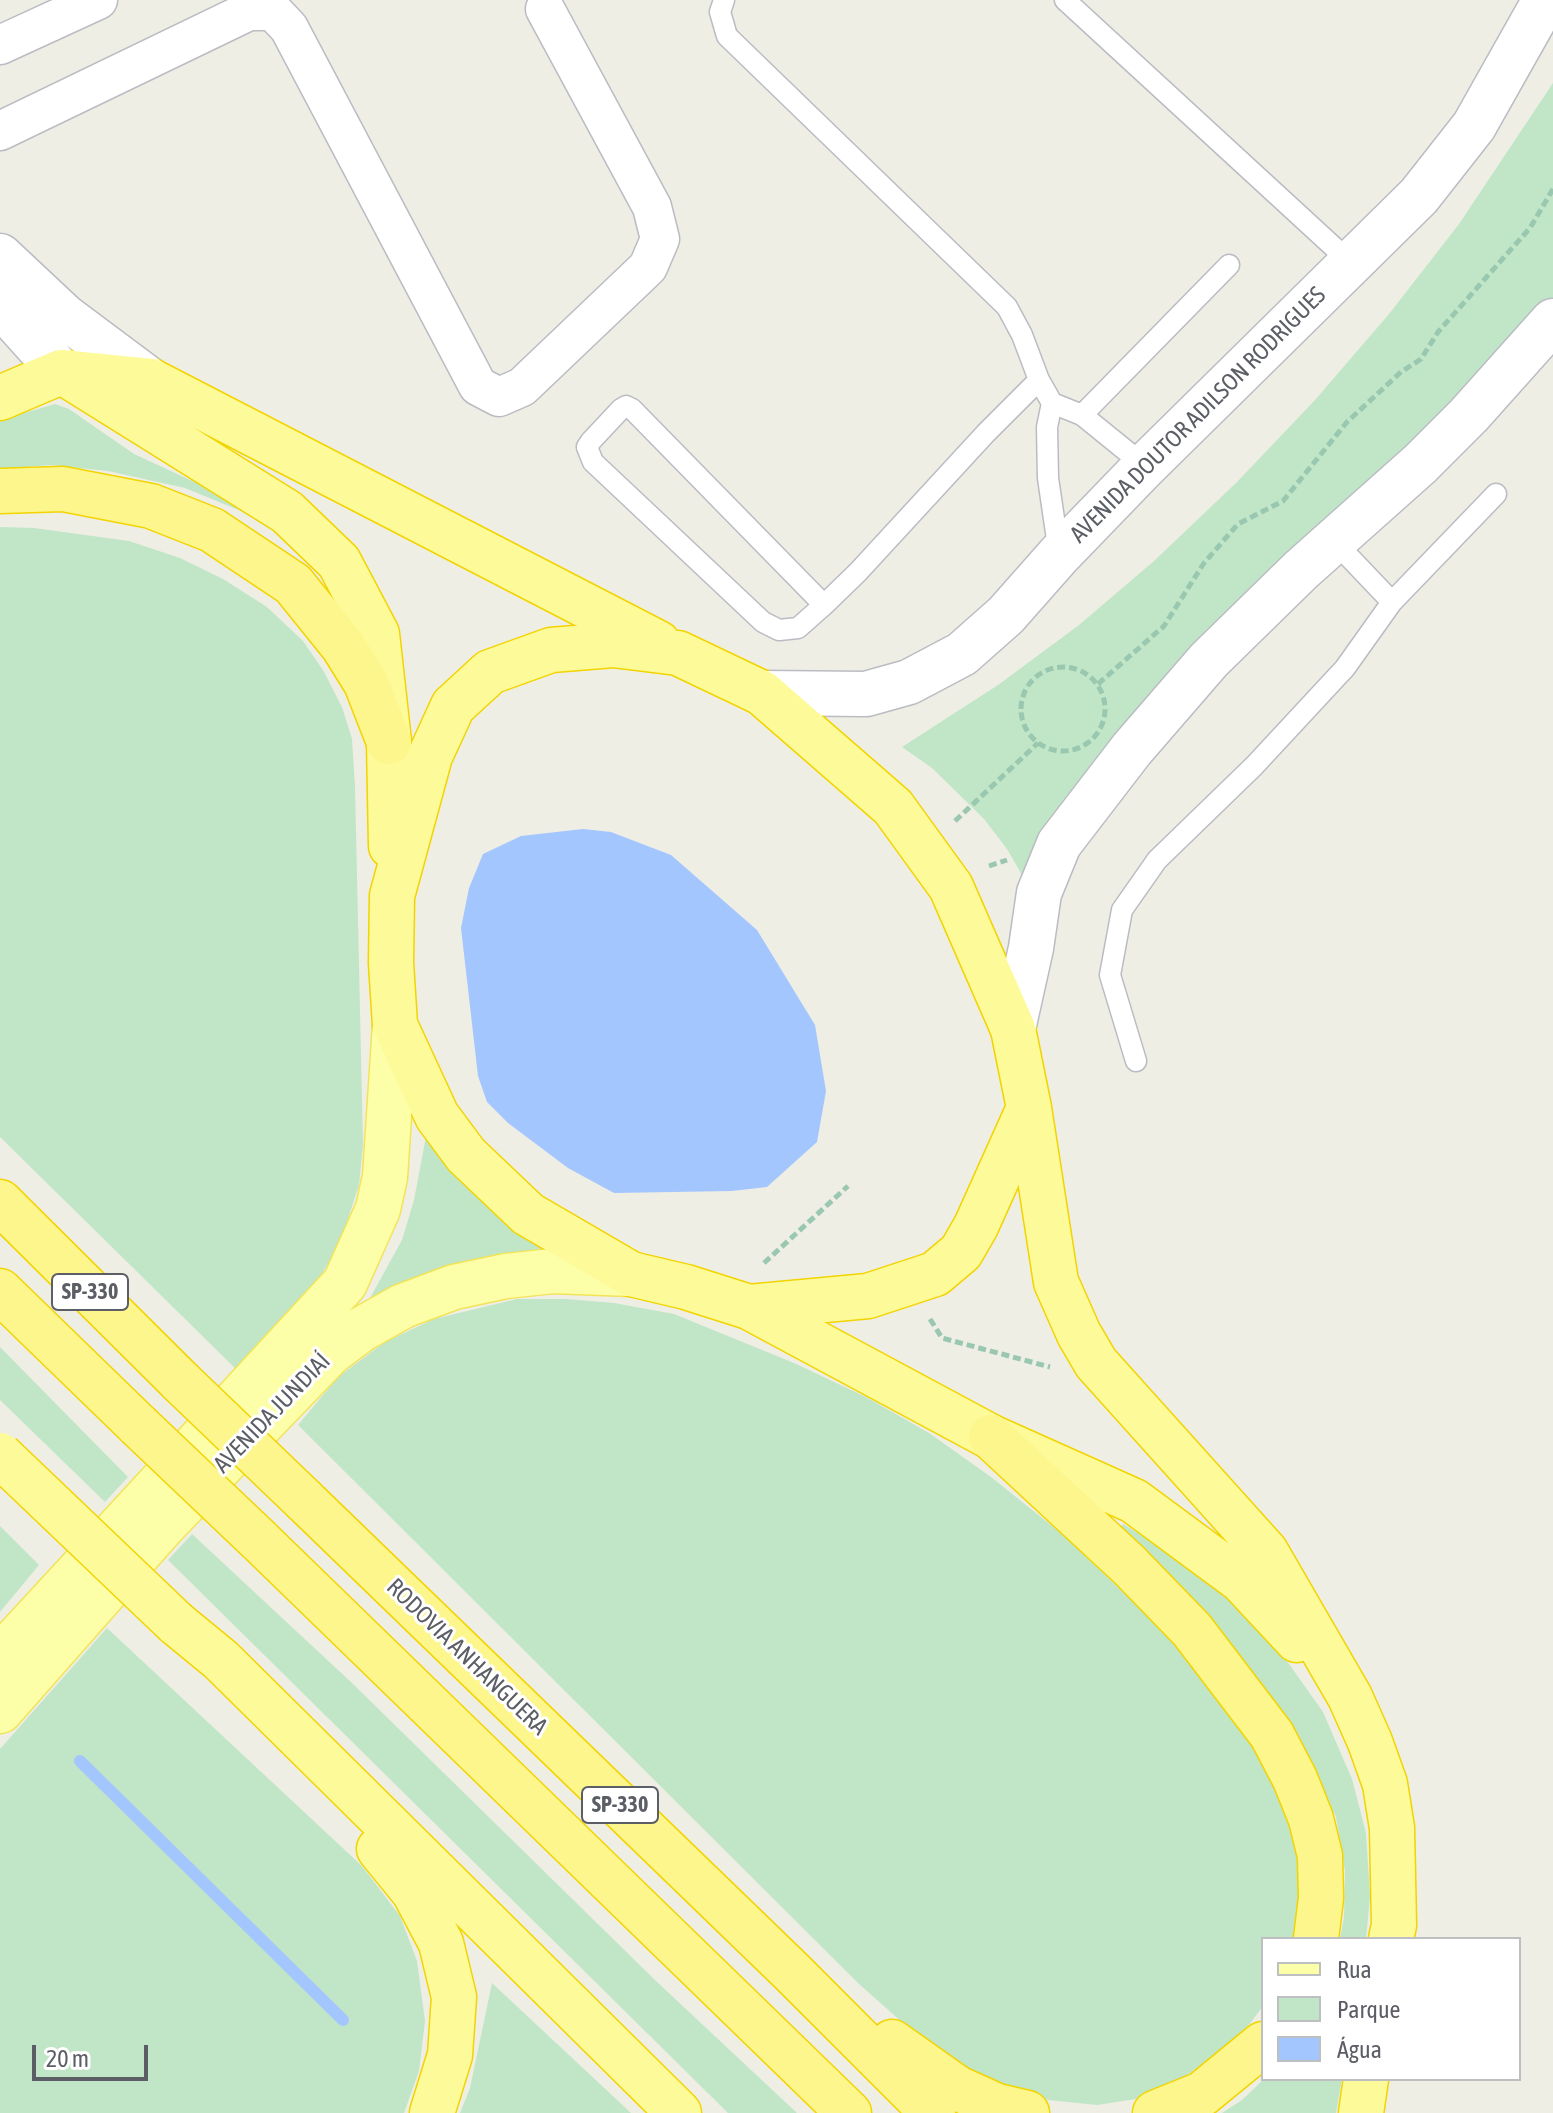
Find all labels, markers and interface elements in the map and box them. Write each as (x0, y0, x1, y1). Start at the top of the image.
street label: AVENIDA DOUTOR ADILSON RODRIGUES (1064, 281, 1332, 549)
road number: SP-330 (52, 1274, 128, 1310)
street label: AVENIDA JUNDIAÍ (208, 1347, 336, 1479)
street label: RODOVIA ANHANGUERA (381, 1573, 553, 1741)
road number: SP-330 (582, 1787, 658, 1823)
legend (1261, 1937, 1521, 2081)
text: Rua (1337, 1956, 1372, 1983)
text: Parque (1337, 1996, 1400, 2023)
scale bar (36, 2029, 152, 2079)
text: Água (1337, 2036, 1382, 2063)
text: 20 m (46, 2045, 89, 2072)

